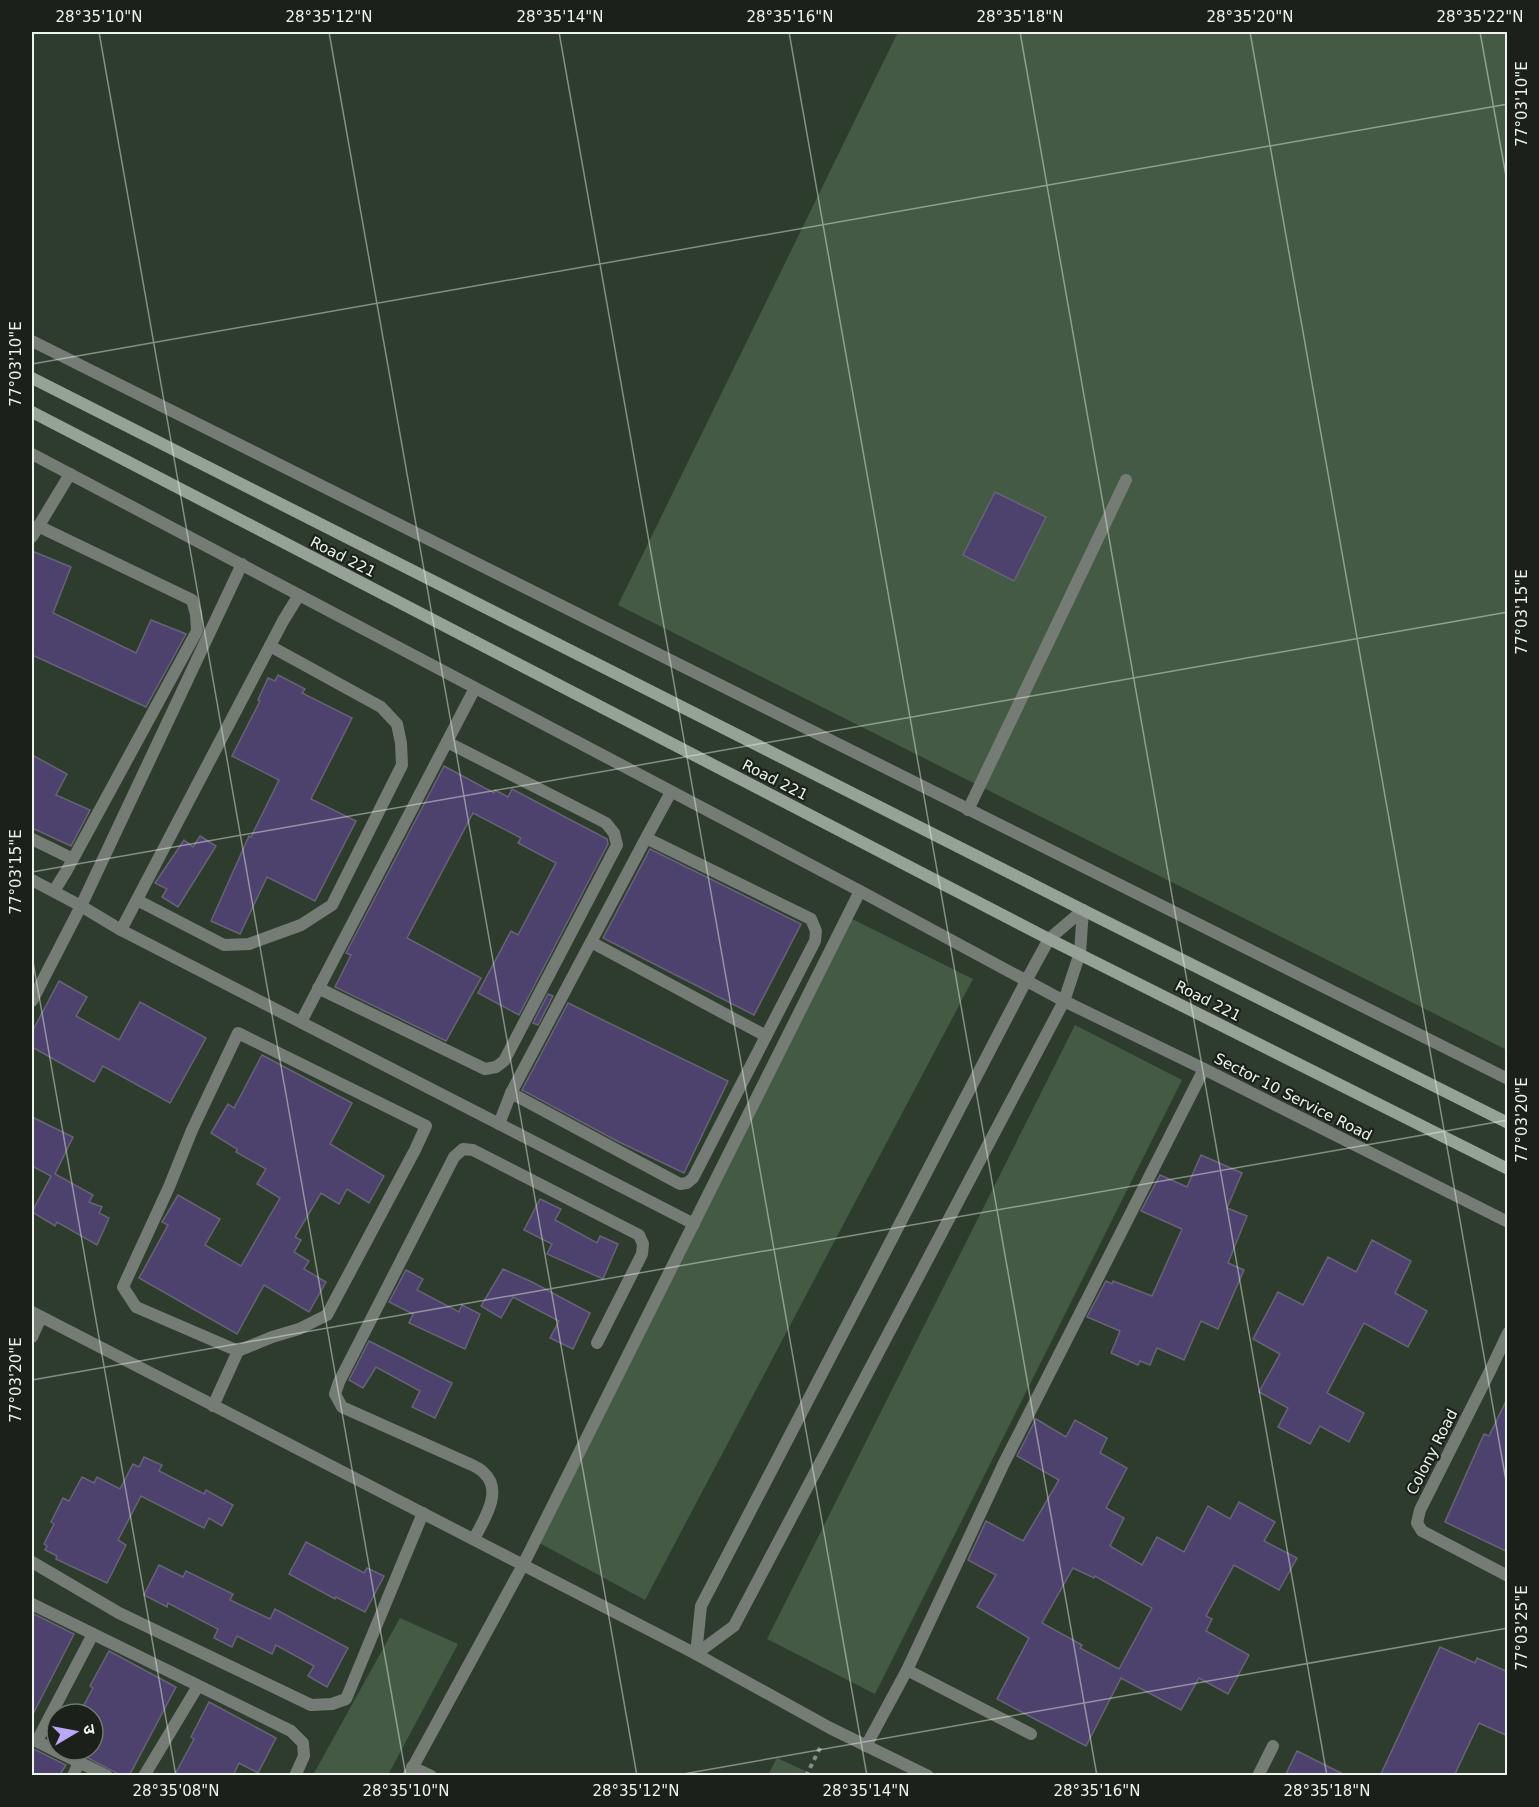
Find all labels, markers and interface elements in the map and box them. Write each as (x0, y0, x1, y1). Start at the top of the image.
text: 28°35'10"N (55, 8, 143, 26)
text: 28°35'12"N (285, 8, 373, 26)
text: 28°35'14"N (516, 8, 604, 26)
text: 28°35'16"N (746, 8, 834, 26)
text: 28°35'18"N (976, 8, 1064, 26)
text: 28°35'20"N (1206, 8, 1294, 26)
text: 28°35'22"N (1436, 8, 1524, 26)
text: 77°03'10"E (1513, 61, 1531, 147)
text: 77°03'10"E (7, 321, 25, 407)
street label: Road 221 (307, 533, 379, 581)
text: 77°03'15"E (1513, 569, 1531, 655)
street label: Road 221 (739, 756, 811, 804)
text: 77°03'15"E (7, 829, 25, 915)
street label: Road 221 (1172, 977, 1244, 1025)
street label: Sector 10 Service Road (1211, 1049, 1375, 1145)
text: 77°03'20"E (1513, 1077, 1531, 1163)
text: 77°03'20"E (7, 1337, 25, 1423)
street label: Colony Road (1403, 1406, 1461, 1498)
text: 77°03'25"E (1513, 1585, 1531, 1671)
north arrow (45, 1702, 105, 1762)
text: उ (79, 1723, 100, 1736)
text: 28°35'08"N (132, 1782, 220, 1800)
text: 28°35'10"N (362, 1782, 450, 1800)
text: 28°35'12"N (592, 1782, 680, 1800)
text: 28°35'14"N (822, 1782, 910, 1800)
text: 28°35'16"N (1053, 1782, 1141, 1800)
text: 28°35'18"N (1283, 1782, 1371, 1800)

